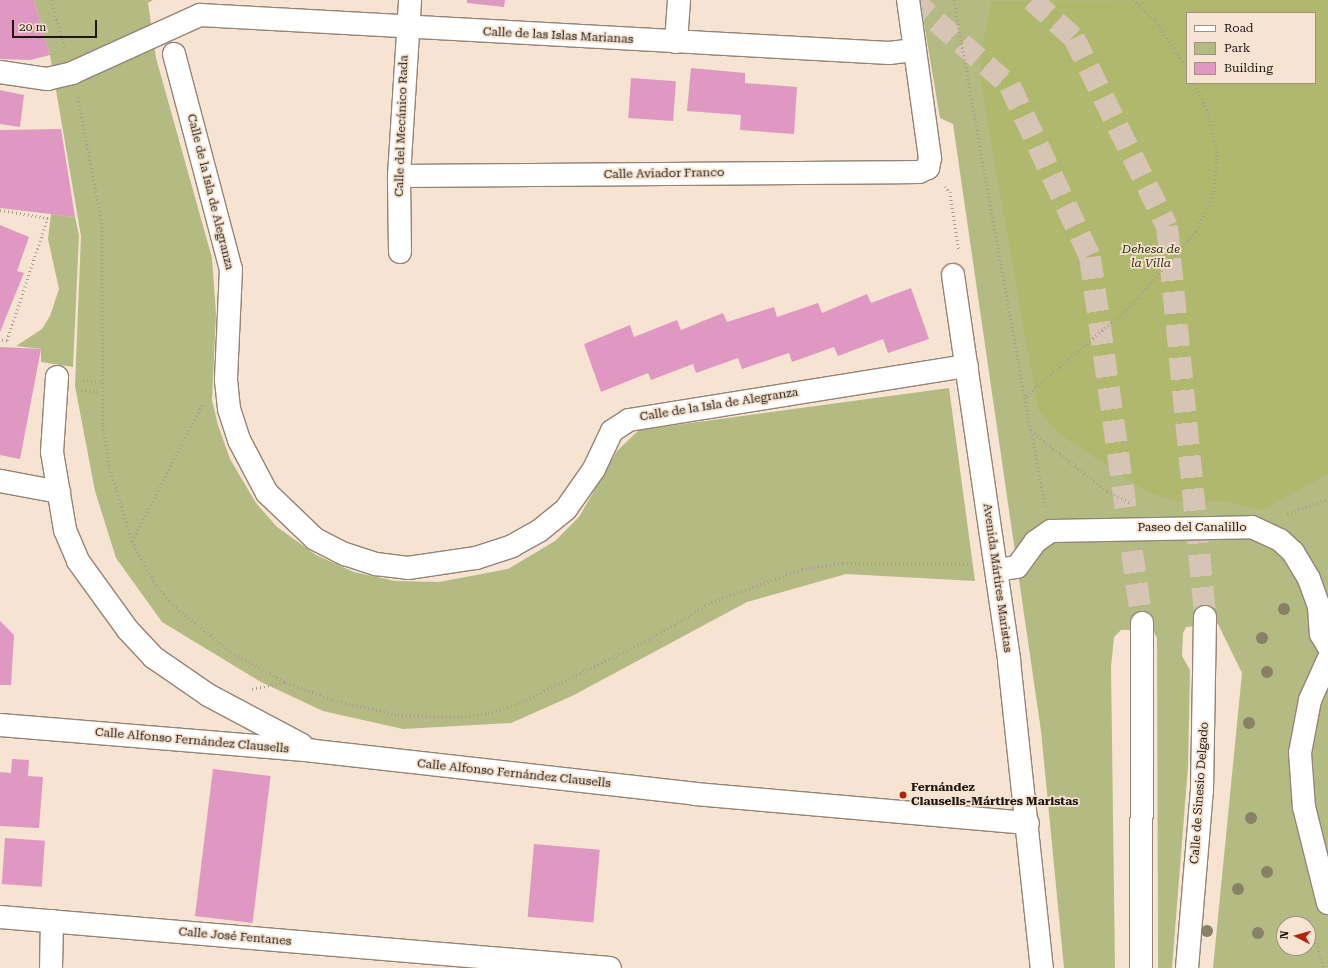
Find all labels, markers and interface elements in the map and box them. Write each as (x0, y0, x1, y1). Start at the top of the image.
scale bar (14, 12, 99, 38)
legend (1186, 12, 1316, 84)
text: 20 m (19, 20, 46, 34)
text: Road (1224, 21, 1253, 35)
street label: Calle de las Islas Marianas (482, 25, 634, 47)
text: Park (1224, 41, 1250, 55)
street label: Calle del Mecánico Rada (392, 55, 412, 197)
text: Building (1224, 61, 1273, 75)
street label: Calle de la Isla de Alegranza (184, 112, 236, 272)
street label: Calle Aviador Franco (604, 166, 724, 182)
park label: Dehesa de la Villa (1122, 243, 1180, 271)
street label: Calle de la Isla de Alegranza (639, 385, 799, 425)
street label: Avenida Mártires Maristas (979, 503, 1015, 653)
street label: Paseo del Canalillo (1137, 521, 1247, 535)
street label: Calle de Sinesio Delgado (1188, 721, 1212, 865)
street label: Calle Alfonso Fernández Clausells (94, 725, 290, 757)
street label: Calle Alfonso Fernández Clausells (416, 757, 612, 791)
place label: Fernández Clausells-Mártires Maristas (911, 781, 1079, 809)
marker: Fernández Clausells-Mártires Maristas (898, 790, 908, 800)
north arrow (1276, 916, 1316, 956)
street label: Calle José Fentanes (178, 925, 292, 949)
text: N (1278, 930, 1291, 940)

